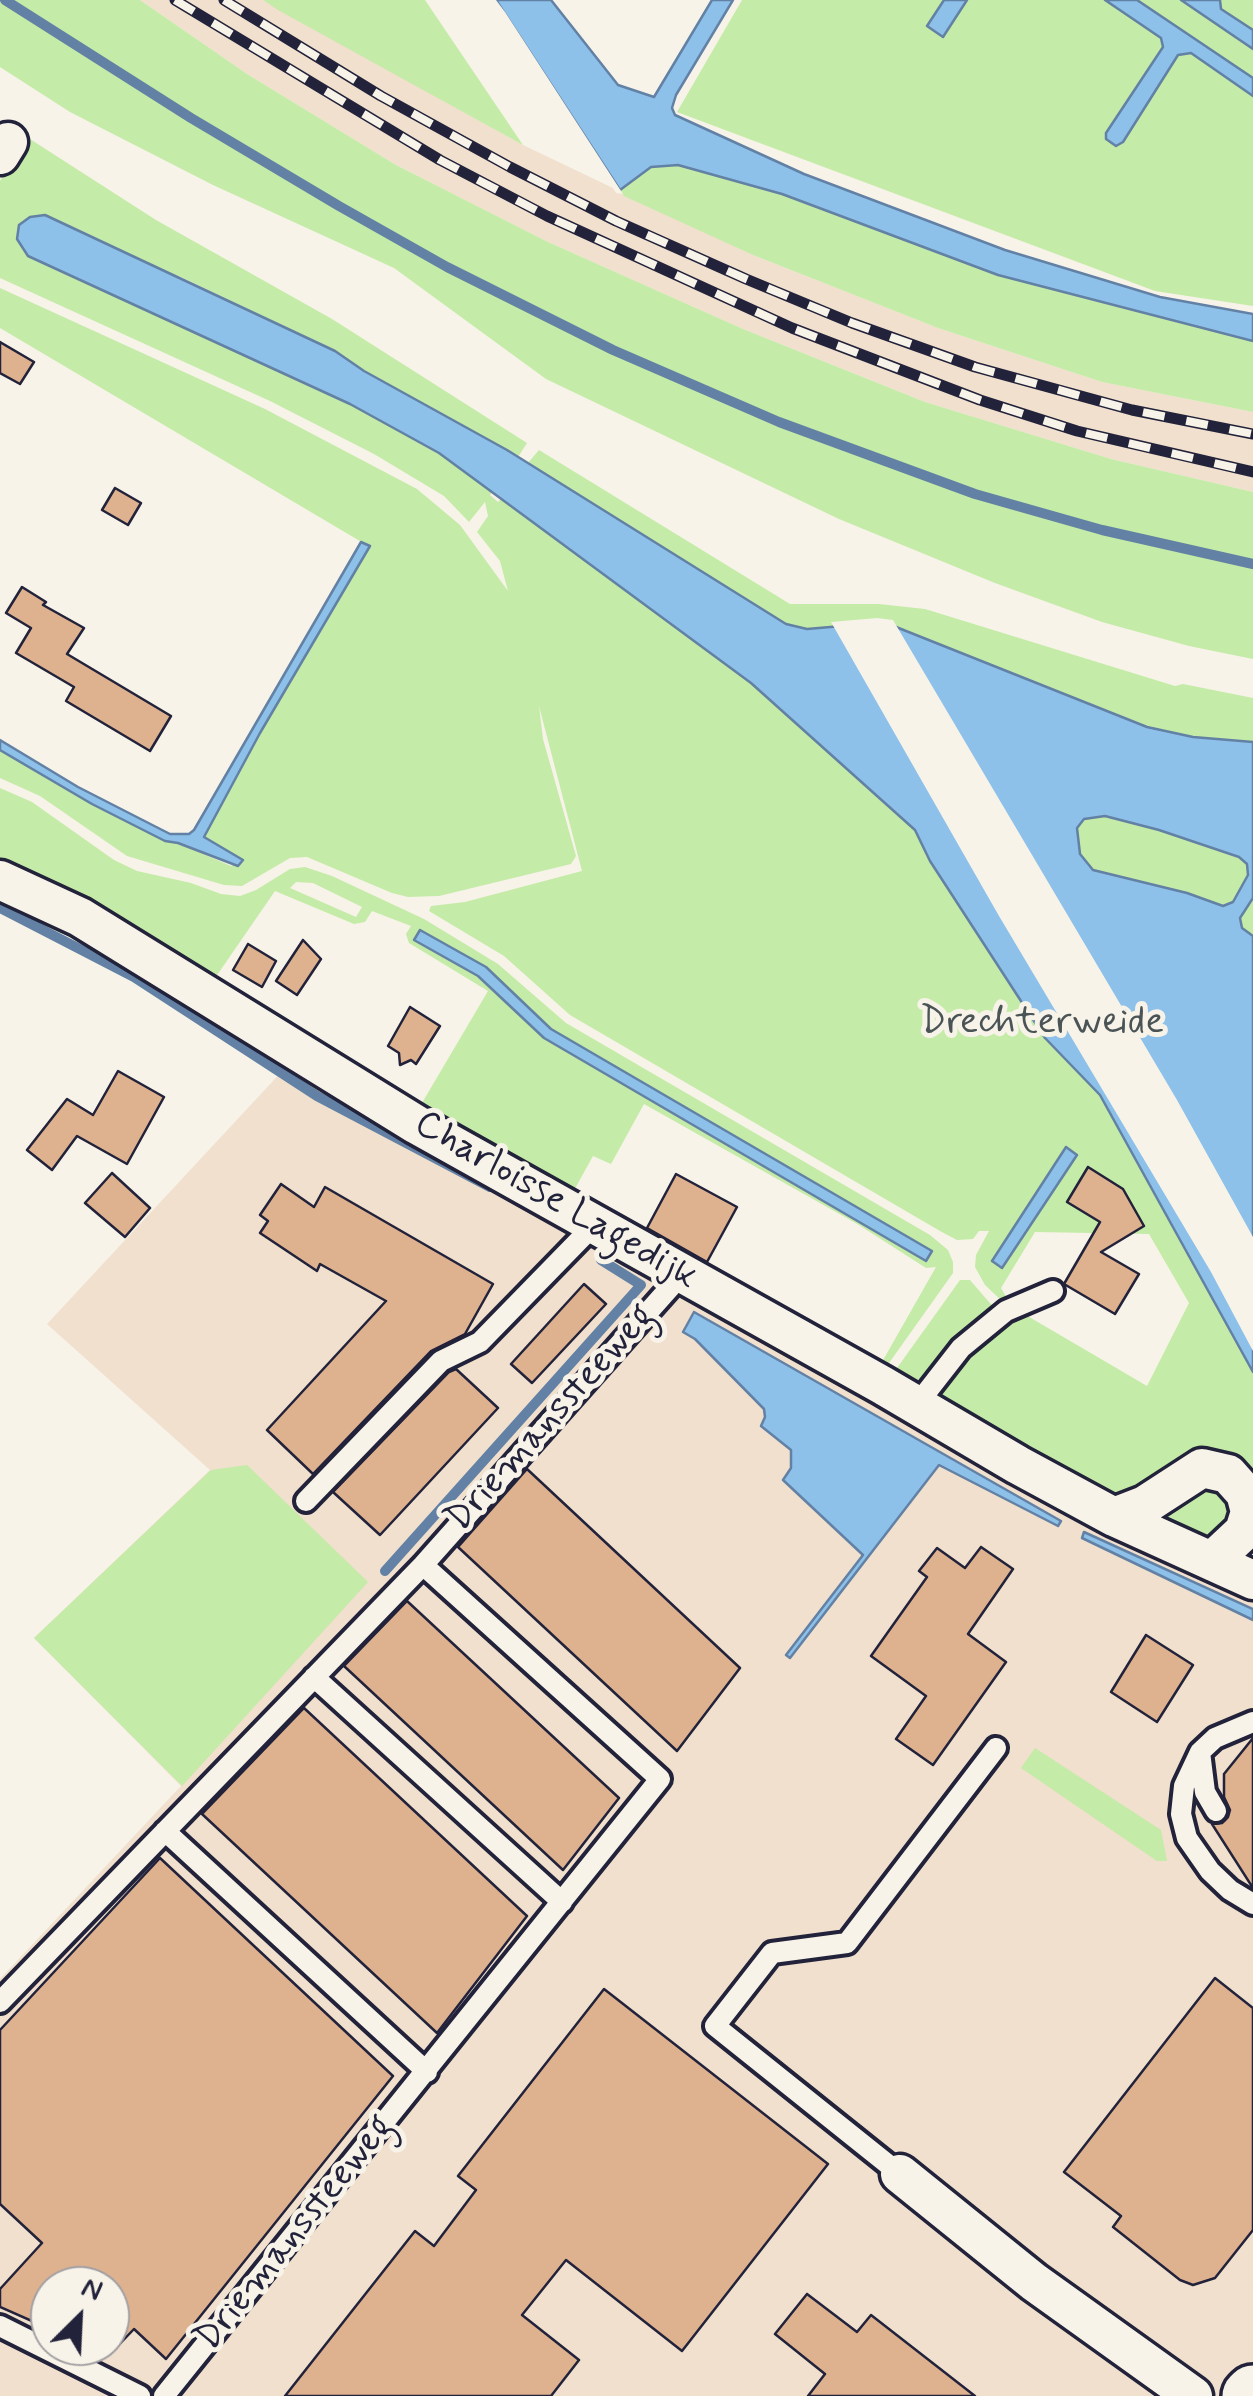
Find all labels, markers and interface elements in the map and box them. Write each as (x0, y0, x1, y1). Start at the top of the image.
park label: Drechterweide (920, 1001, 1164, 1047)
street label: Charloisse Lagedijk (405, 1102, 705, 1302)
street label: Driemanssteeweg (437, 1295, 667, 1543)
street label: Driemanssteeweg (187, 2106, 405, 2362)
north arrow (30, 2266, 130, 2366)
text: N (76, 2269, 108, 2311)

